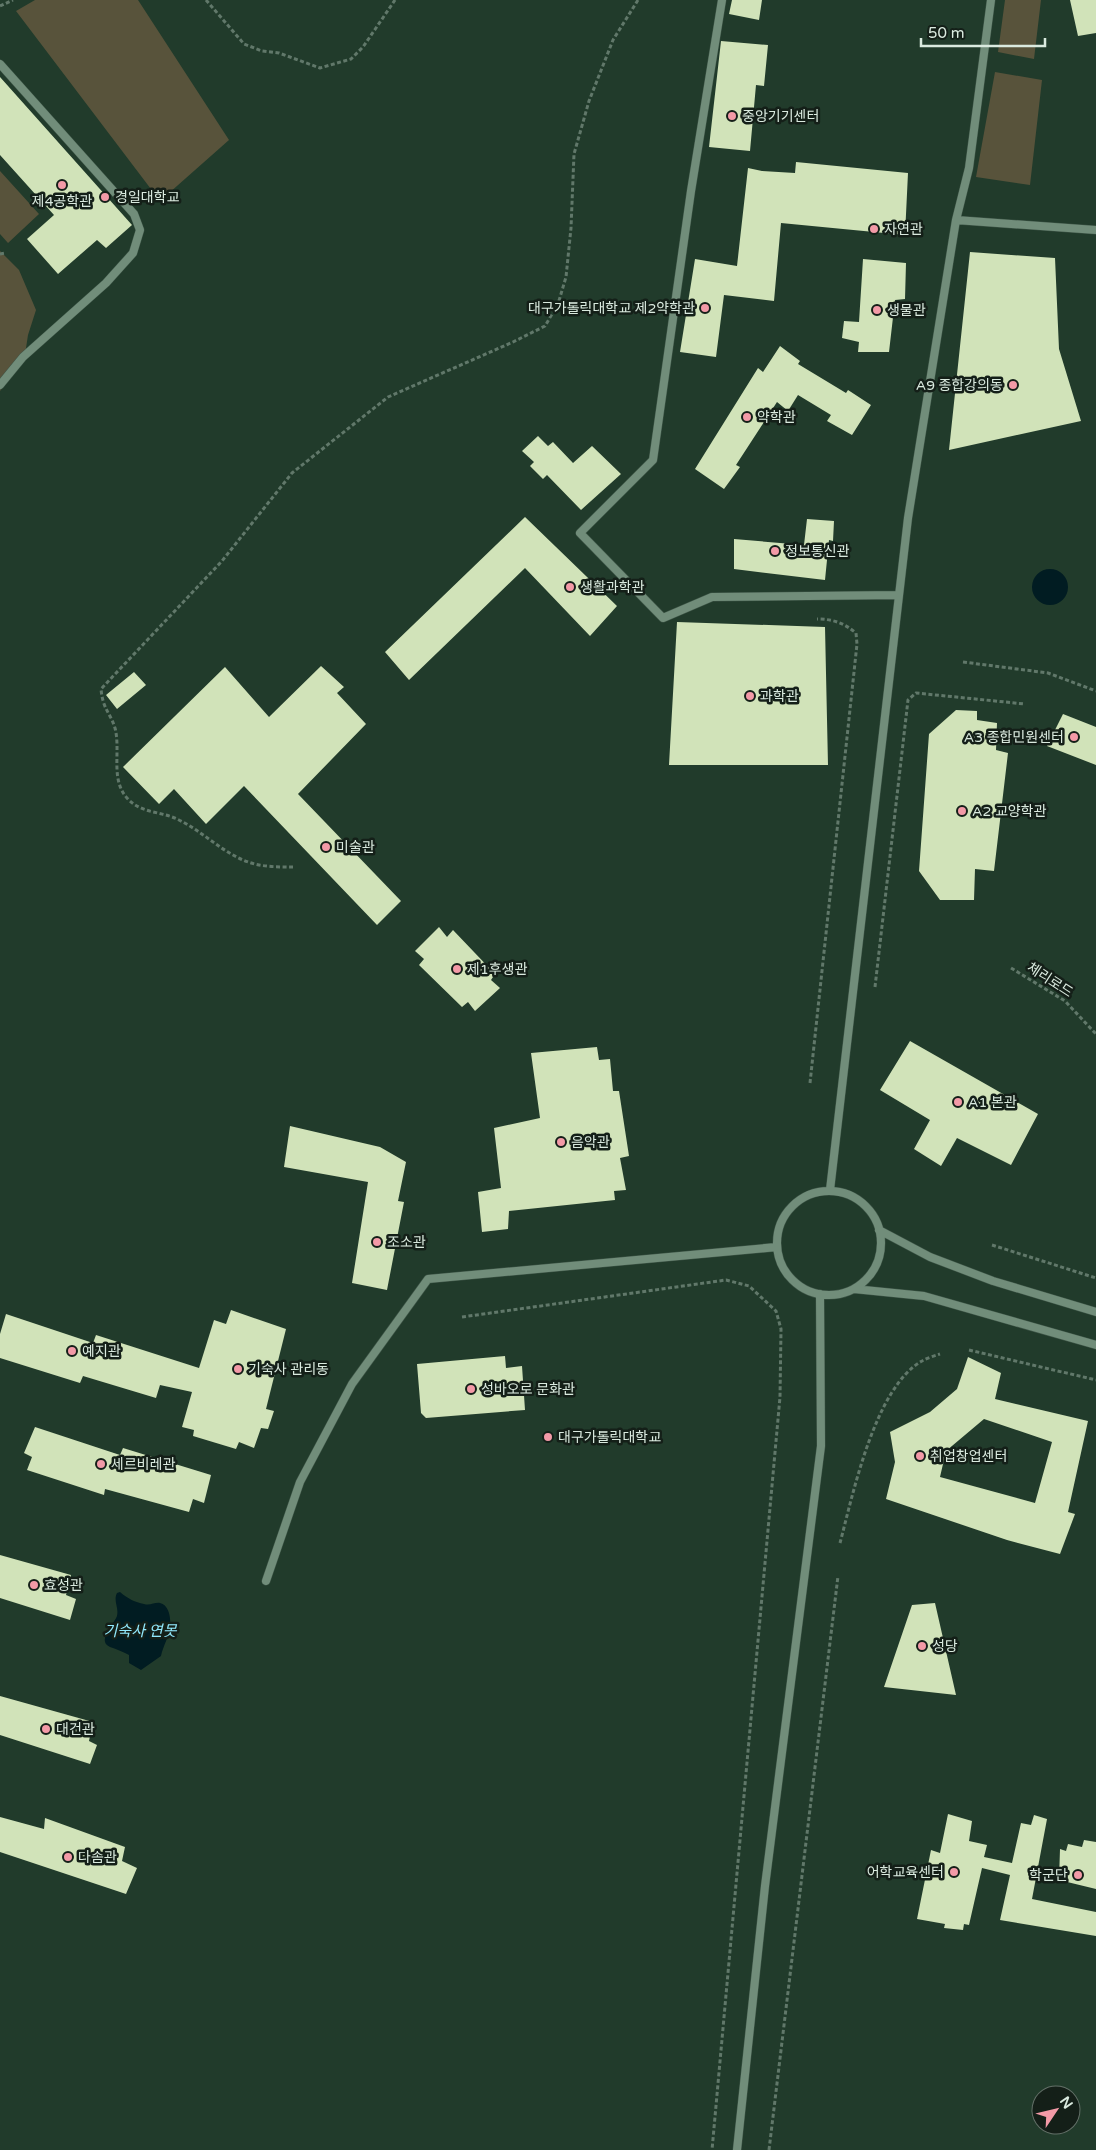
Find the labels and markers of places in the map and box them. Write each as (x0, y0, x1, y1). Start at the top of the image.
place label: 중앙기기센터 (742, 108, 819, 125)
marker: 중앙기기센터 (726, 110, 738, 122)
marker: 제4공학관 (56, 179, 68, 191)
place label: 경일대학교 (115, 189, 180, 206)
marker: 경일대학교 (99, 191, 111, 203)
place label: 제4공학관 (32, 193, 92, 210)
place label: 자연관 (884, 221, 923, 238)
marker: 자연관 (868, 223, 880, 235)
place label: 대구가톨릭대학교 제2약학관 (528, 300, 695, 317)
marker: 대구가톨릭대학교 제2약학관 (699, 302, 711, 314)
place label: 생물관 (887, 302, 926, 319)
marker: 생물관 (871, 304, 883, 316)
place label: A9 종합강의동 (916, 377, 1003, 394)
marker: A9 종합강의동 (1007, 379, 1019, 391)
place label: 약학관 (757, 409, 796, 426)
marker: 약학관 (741, 411, 753, 423)
place label: 정보통신관 (785, 543, 850, 560)
marker: 정보통신관 (769, 545, 781, 557)
place label: 생활과학관 (580, 579, 645, 596)
marker: 생활과학관 (564, 581, 576, 593)
place label: 과학관 (760, 688, 799, 705)
marker: 과학관 (744, 690, 756, 702)
place label: A3 종합민원센터 (964, 729, 1064, 746)
marker: A3 종합민원센터 (1068, 731, 1080, 743)
place label: A2 교양학관 (972, 803, 1047, 820)
marker: A2 교양학관 (956, 805, 968, 817)
place label: 미술관 (336, 839, 375, 856)
marker: 미술관 (320, 841, 332, 853)
place label: 제1후생관 (467, 961, 527, 978)
marker: 제1후생관 (451, 963, 463, 975)
place label: A1 본관 (968, 1094, 1017, 1111)
marker: A1 본관 (952, 1096, 964, 1108)
place label: 음악관 (571, 1134, 610, 1151)
marker: 음악관 (555, 1136, 567, 1148)
place label: 조소관 (387, 1234, 426, 1251)
marker: 조소관 (371, 1236, 383, 1248)
place label: 예지관 (82, 1343, 121, 1360)
marker: 예지관 (66, 1345, 78, 1357)
place label: 기숙사 관리동 (248, 1361, 329, 1378)
marker: 기숙사 관리동 (232, 1363, 244, 1375)
place label: 성바오로 문화관 (481, 1381, 575, 1398)
marker: 성바오로 문화관 (465, 1383, 477, 1395)
place label: 대구가톨릭대학교 (558, 1429, 661, 1446)
marker: 대구가톨릭대학교 (542, 1431, 554, 1443)
place label: 취업창업센터 (930, 1448, 1007, 1465)
marker: 취업창업센터 (914, 1450, 926, 1462)
place label: 세르비레관 (111, 1456, 176, 1473)
marker: 세르비레관 (95, 1458, 107, 1470)
place label: 효성관 (44, 1577, 83, 1594)
marker: 효성관 (28, 1579, 40, 1591)
place label: 성당 (932, 1638, 958, 1655)
marker: 성당 (916, 1640, 928, 1652)
place label: 대건관 (56, 1721, 95, 1738)
marker: 대건관 (40, 1723, 52, 1735)
place label: 다솜관 (78, 1849, 117, 1866)
marker: 다솜관 (62, 1851, 74, 1863)
place label: 어학교육센터 (867, 1864, 944, 1881)
marker: 어학교육센터 (948, 1866, 960, 1878)
place label: 학군단 (1029, 1867, 1068, 1884)
marker: 학군단 (1072, 1869, 1084, 1881)

